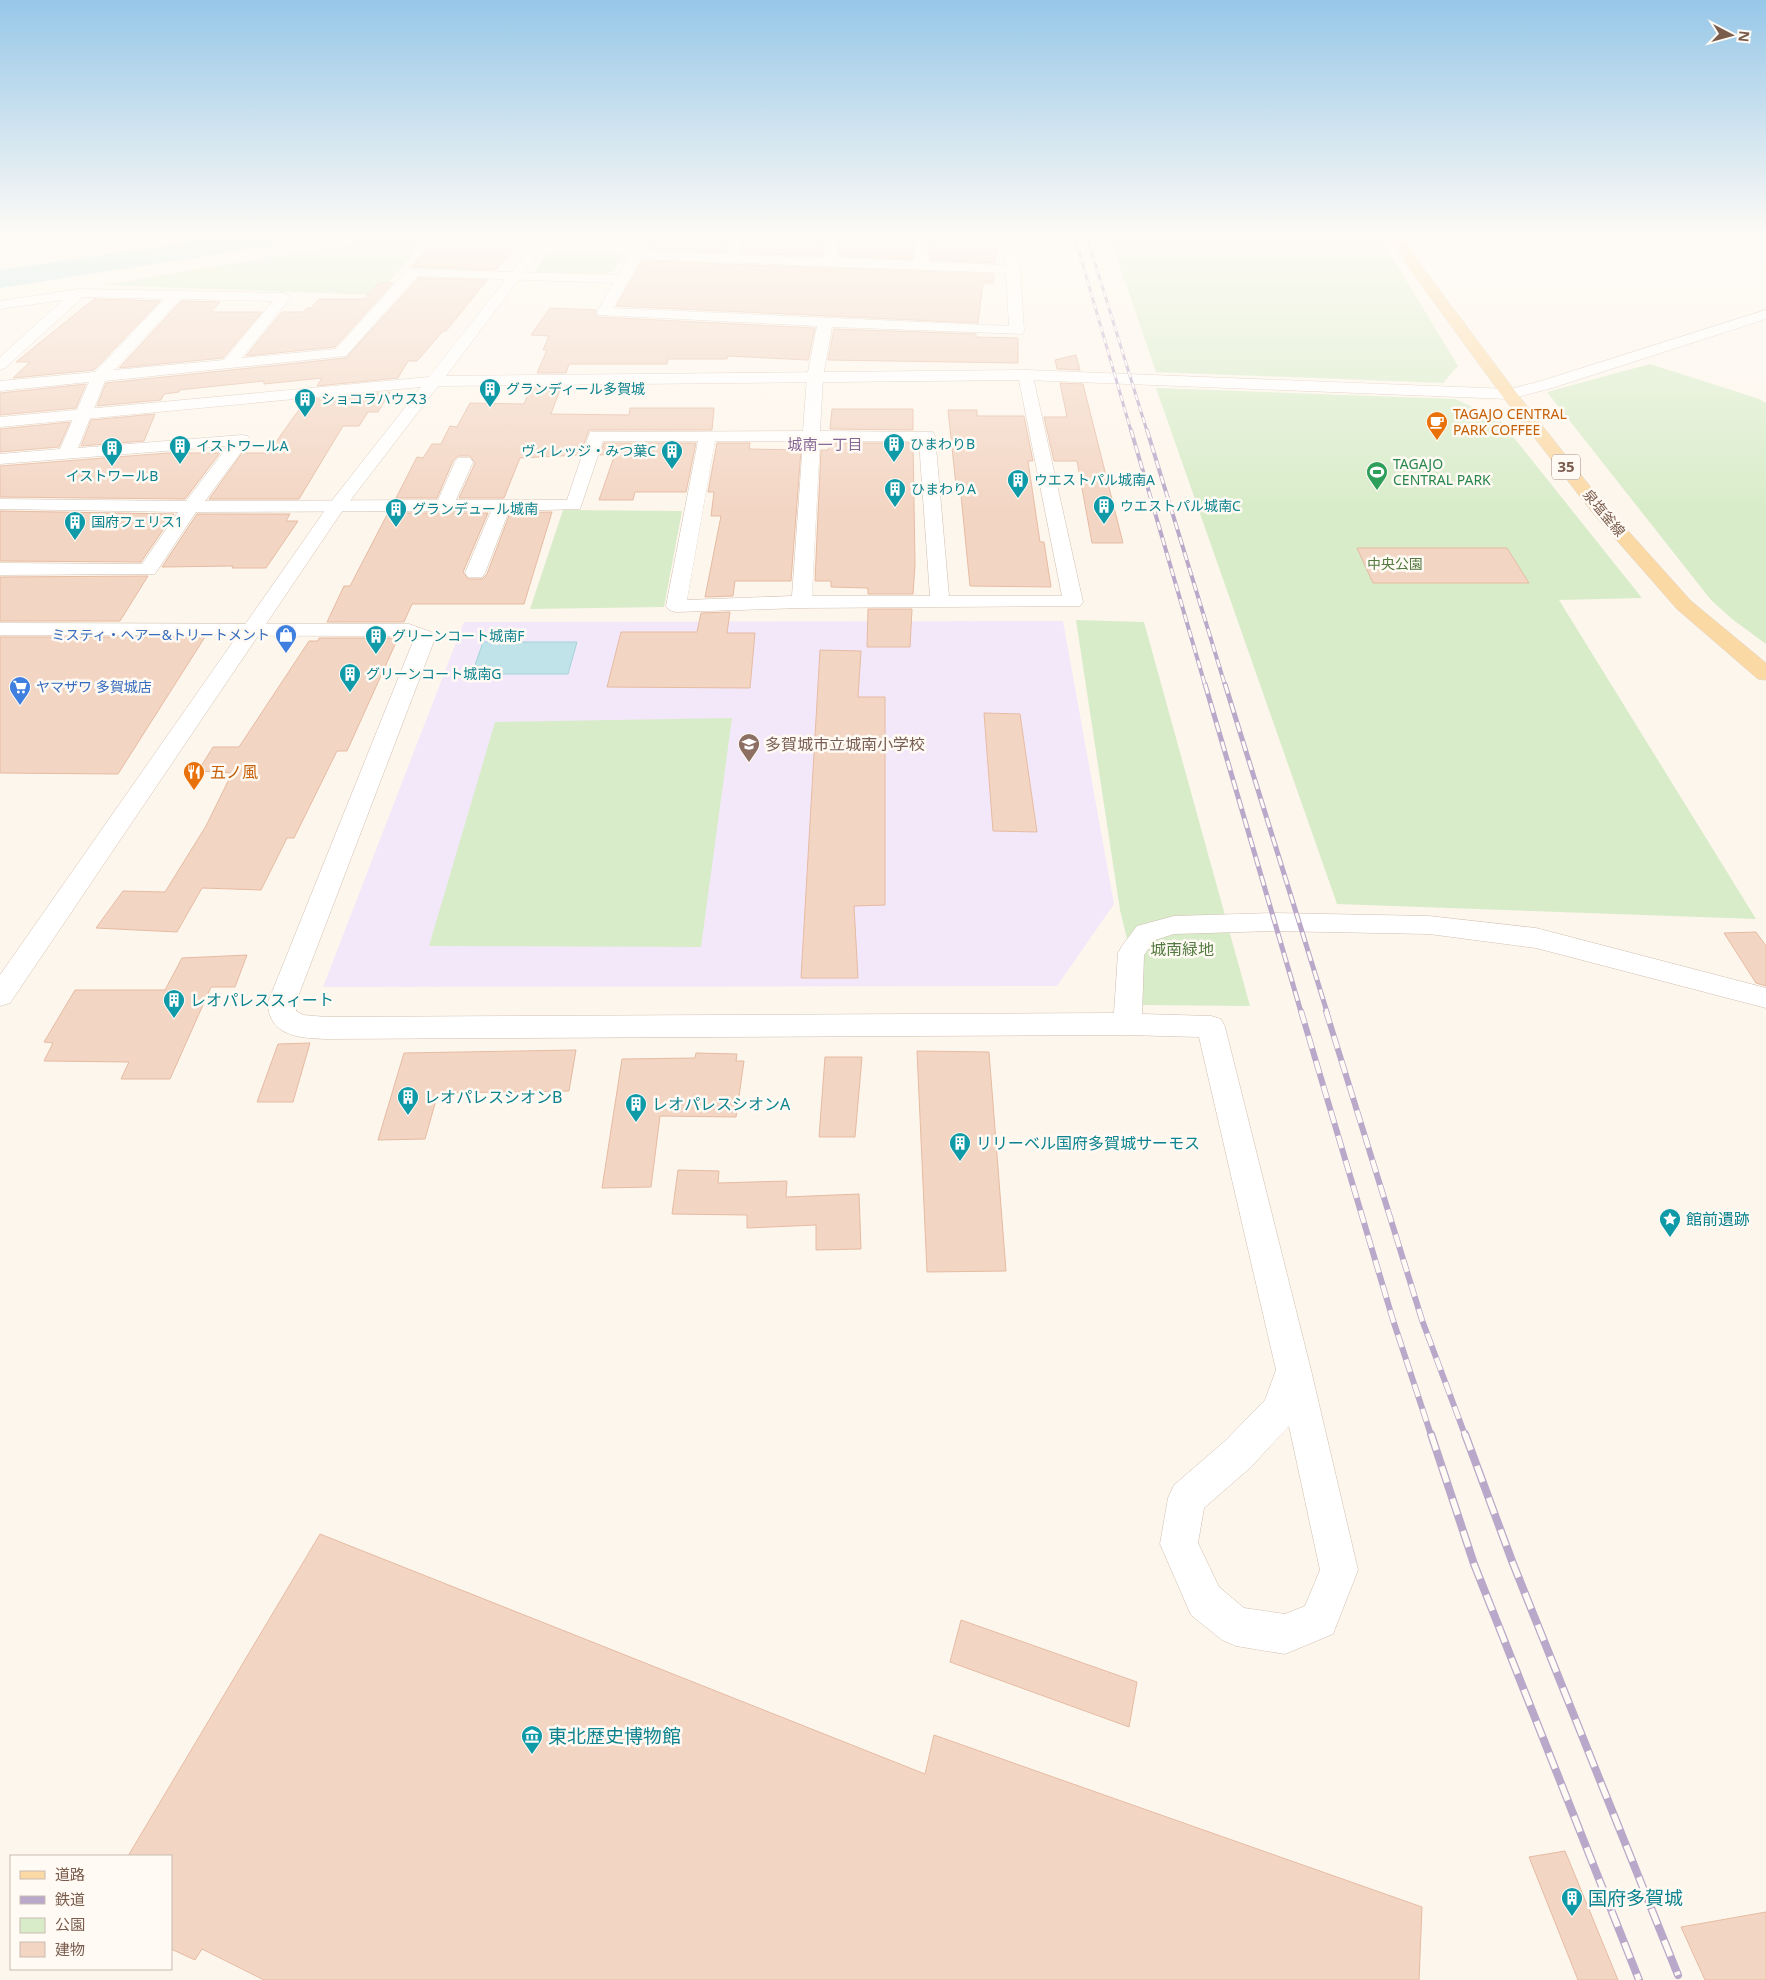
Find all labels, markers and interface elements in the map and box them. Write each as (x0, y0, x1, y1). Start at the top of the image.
north arrow (1706, 10, 1756, 60)
text: N (1734, 30, 1754, 43)
building icon: グランディール多賀城 (478, 377, 502, 408)
place label: グランディール多賀城 (506, 379, 645, 398)
building icon: ショコラハウス3 (293, 387, 317, 418)
place label: ショコラハウス3 (321, 389, 427, 408)
place label: TAGAJO CENTRAL PARK COFFEE (1453, 404, 1567, 439)
cafe icon: TAGAJO CENTRAL PARK COFFEE (1425, 410, 1449, 441)
building icon: ひまわりB (882, 432, 906, 463)
building icon: イストワールA (168, 434, 192, 465)
district label: 城南一丁目 (787, 434, 863, 454)
place label: ひまわりB (910, 434, 975, 453)
building icon: イストワールB (100, 436, 124, 467)
place label: イストワールA (196, 436, 289, 455)
building icon: ヴィレッジ・みつ葉C (660, 439, 684, 470)
place label: ヴィレッジ・みつ葉C (521, 441, 656, 460)
place label: TAGAJO CENTRAL PARK (1393, 454, 1491, 489)
road number: 35 (1552, 454, 1580, 480)
sports icon: TAGAJO CENTRAL PARK (1365, 460, 1389, 491)
place label: イストワールB (66, 466, 158, 485)
building icon: ウエストパル城南A (1006, 468, 1030, 499)
place label: ウエストパル城南A (1034, 470, 1155, 489)
building icon: ひまわりA (883, 477, 907, 508)
place label: ひまわりA (911, 479, 976, 498)
street label: 泉塩釜線 (1579, 485, 1630, 540)
building icon: ウエストパル城南C (1092, 494, 1116, 525)
place label: ウエストパル城南C (1120, 496, 1241, 515)
building icon: グランデュール城南 (384, 497, 408, 528)
place label: グランデュール城南 (412, 499, 538, 518)
building icon: 国府フェリス1 (63, 510, 87, 541)
place label: 国府フェリス1 (91, 512, 183, 531)
park label: 中央公園 (1367, 554, 1423, 573)
shop icon: ミスティ・ヘアー&トリートメント (274, 623, 298, 654)
building icon: グリーンコート城南F (364, 624, 388, 655)
place label: ミスティ・ヘアー&トリートメント (51, 625, 270, 644)
place label: グリーンコート城南F (392, 626, 525, 645)
building icon: グリーンコート城南G (338, 662, 362, 693)
place label: グリーンコート城南G (366, 664, 502, 683)
supermarket icon: ヤマザワ 多賀城店 (8, 675, 32, 706)
place label: ヤマザワ 多賀城店 (36, 677, 152, 696)
school or university icon: 多賀城市立城南小学校 (737, 732, 761, 763)
place label: 多賀城市立城南小学校 (765, 733, 925, 755)
restaurant icon: 五ノ風 (182, 760, 206, 791)
place label: 五ノ風 (210, 761, 258, 783)
park label: 城南緑地 (1150, 938, 1214, 960)
building icon: レオパレススィート (162, 988, 186, 1019)
place label: レオパレススィート (190, 989, 334, 1011)
building icon: レオパレスシオンB (396, 1085, 420, 1116)
place label: レオパレスシオンB (424, 1086, 562, 1108)
building icon: レオパレスシオンA (624, 1092, 648, 1123)
place label: レオパレスシオンA (652, 1093, 791, 1115)
building icon: リリーベル国府多賀城サーモス (948, 1131, 972, 1162)
place label: リリーベル国府多賀城サーモス (976, 1132, 1200, 1154)
place icon: 館前遺跡 (1658, 1207, 1682, 1238)
place label: 館前遺跡 (1686, 1208, 1750, 1230)
place label: 東北歴史博物館 (548, 1723, 681, 1749)
museum icon: 東北歴史博物館 (520, 1724, 544, 1755)
legend (10, 1855, 172, 1970)
text: 道路 (55, 1864, 85, 1884)
place label: 国府多賀城 (1588, 1885, 1683, 1911)
building icon: 国府多賀城 (1560, 1886, 1584, 1917)
text: 鉄道 (55, 1889, 85, 1909)
text: 公園 (55, 1914, 85, 1934)
text: 建物 (55, 1939, 85, 1959)

